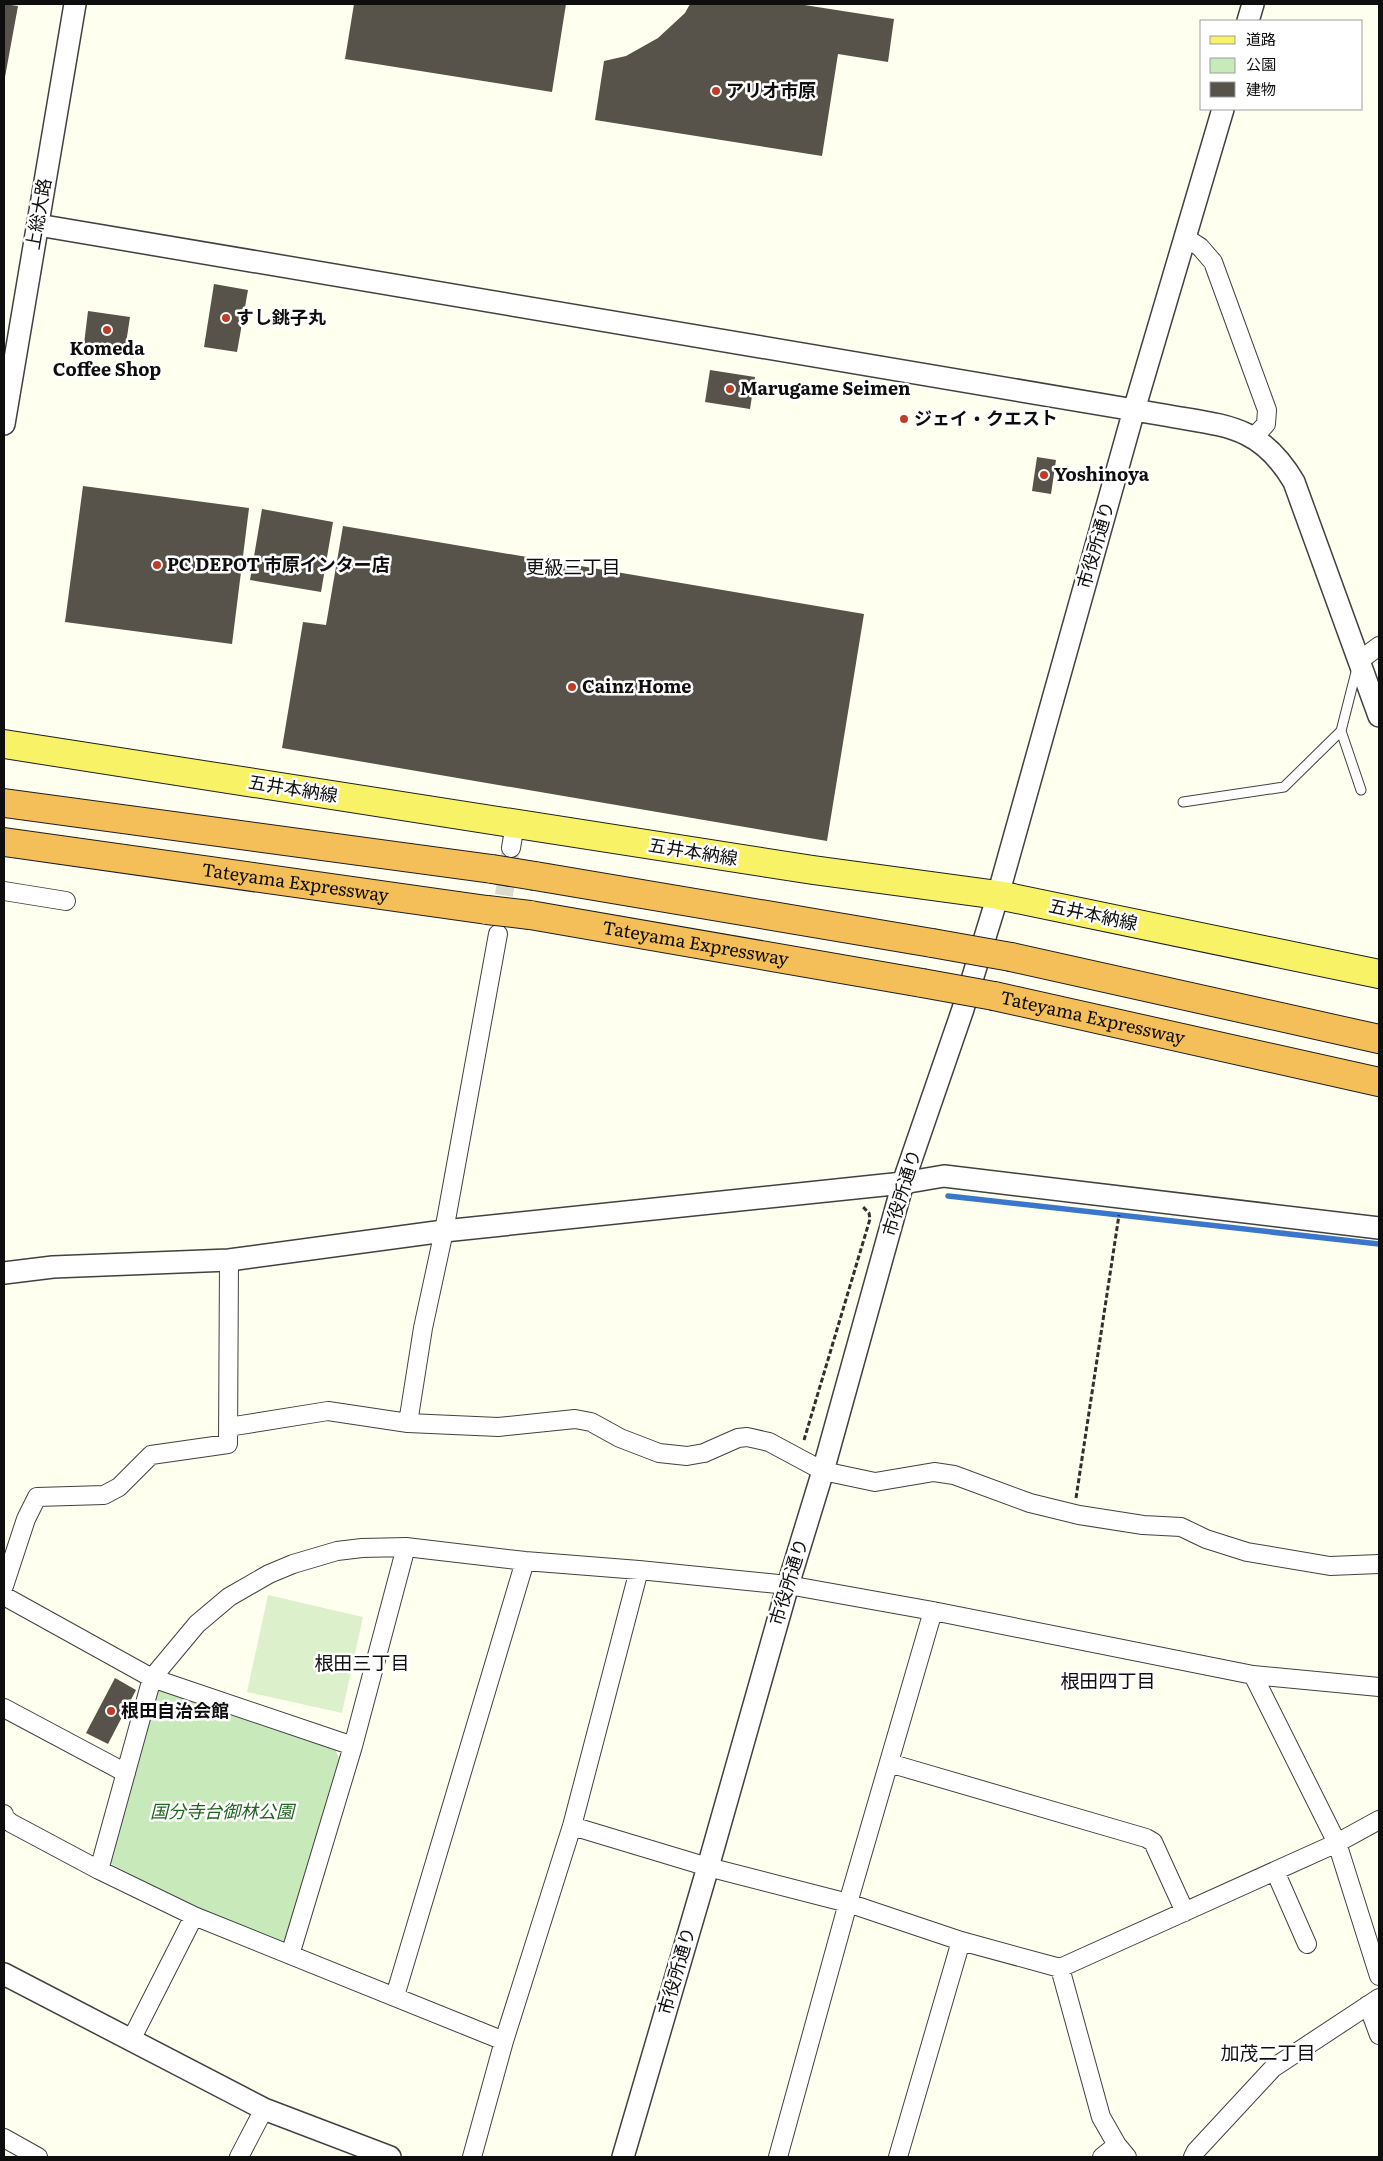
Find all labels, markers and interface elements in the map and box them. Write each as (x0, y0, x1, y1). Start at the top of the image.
legend (1200, 20, 1363, 110)
text: 道路 (1246, 27, 1276, 50)
text: 公園 (1246, 52, 1276, 75)
place label: アリオ市原 (726, 76, 816, 103)
text: 建物 (1246, 77, 1276, 100)
marker: アリオ市原 (710, 85, 722, 97)
street label: 上総大路 (18, 176, 57, 252)
place label: すし銚子丸 (236, 303, 326, 330)
marker: すし銚子丸 (220, 312, 232, 324)
marker: Komeda Coffee Shop (101, 324, 113, 336)
place label: Komeda Coffee Shop (53, 334, 161, 382)
place label: Marugame Seimen (740, 374, 911, 401)
marker: Marugame Seimen (724, 383, 736, 395)
place label: ジェイ・クエスト (914, 404, 1058, 431)
marker: ジェイ・クエスト (898, 413, 910, 425)
place label: Yoshinoya (1054, 460, 1150, 487)
marker: Yoshinoya (1038, 469, 1050, 481)
street label: 市役所通り (1069, 498, 1120, 592)
place label: PC DEPOT 市原インター店 (167, 550, 390, 577)
district label: 更級三丁目 (525, 552, 621, 580)
marker: PC DEPOT 市原インター店 (151, 559, 163, 571)
place label: Cainz Home (582, 672, 692, 699)
marker: Cainz Home (566, 681, 578, 693)
street label: 五井本納線 (247, 767, 340, 808)
street label: 五井本納線 (647, 830, 740, 871)
street label: Tateyama Expressway (200, 855, 391, 908)
street label: 五井本納線 (1046, 891, 1140, 936)
street label: Tateyama Expressway (601, 913, 792, 972)
street label: Tateyama Expressway (998, 983, 1188, 1050)
street label: 市役所通り (874, 1146, 927, 1240)
street label: 市役所通り (761, 1535, 814, 1629)
district label: 根田三丁目 (314, 1648, 410, 1676)
district label: 根田四丁目 (1060, 1666, 1156, 1694)
place label: 根田自治会館 (121, 1696, 229, 1723)
marker: 根田自治会館 (105, 1705, 117, 1717)
park label: 国分寺台御林公園 (150, 1797, 297, 1824)
street label: 市役所通り (650, 1924, 701, 2018)
district label: 加茂二丁目 (1220, 2038, 1316, 2066)

